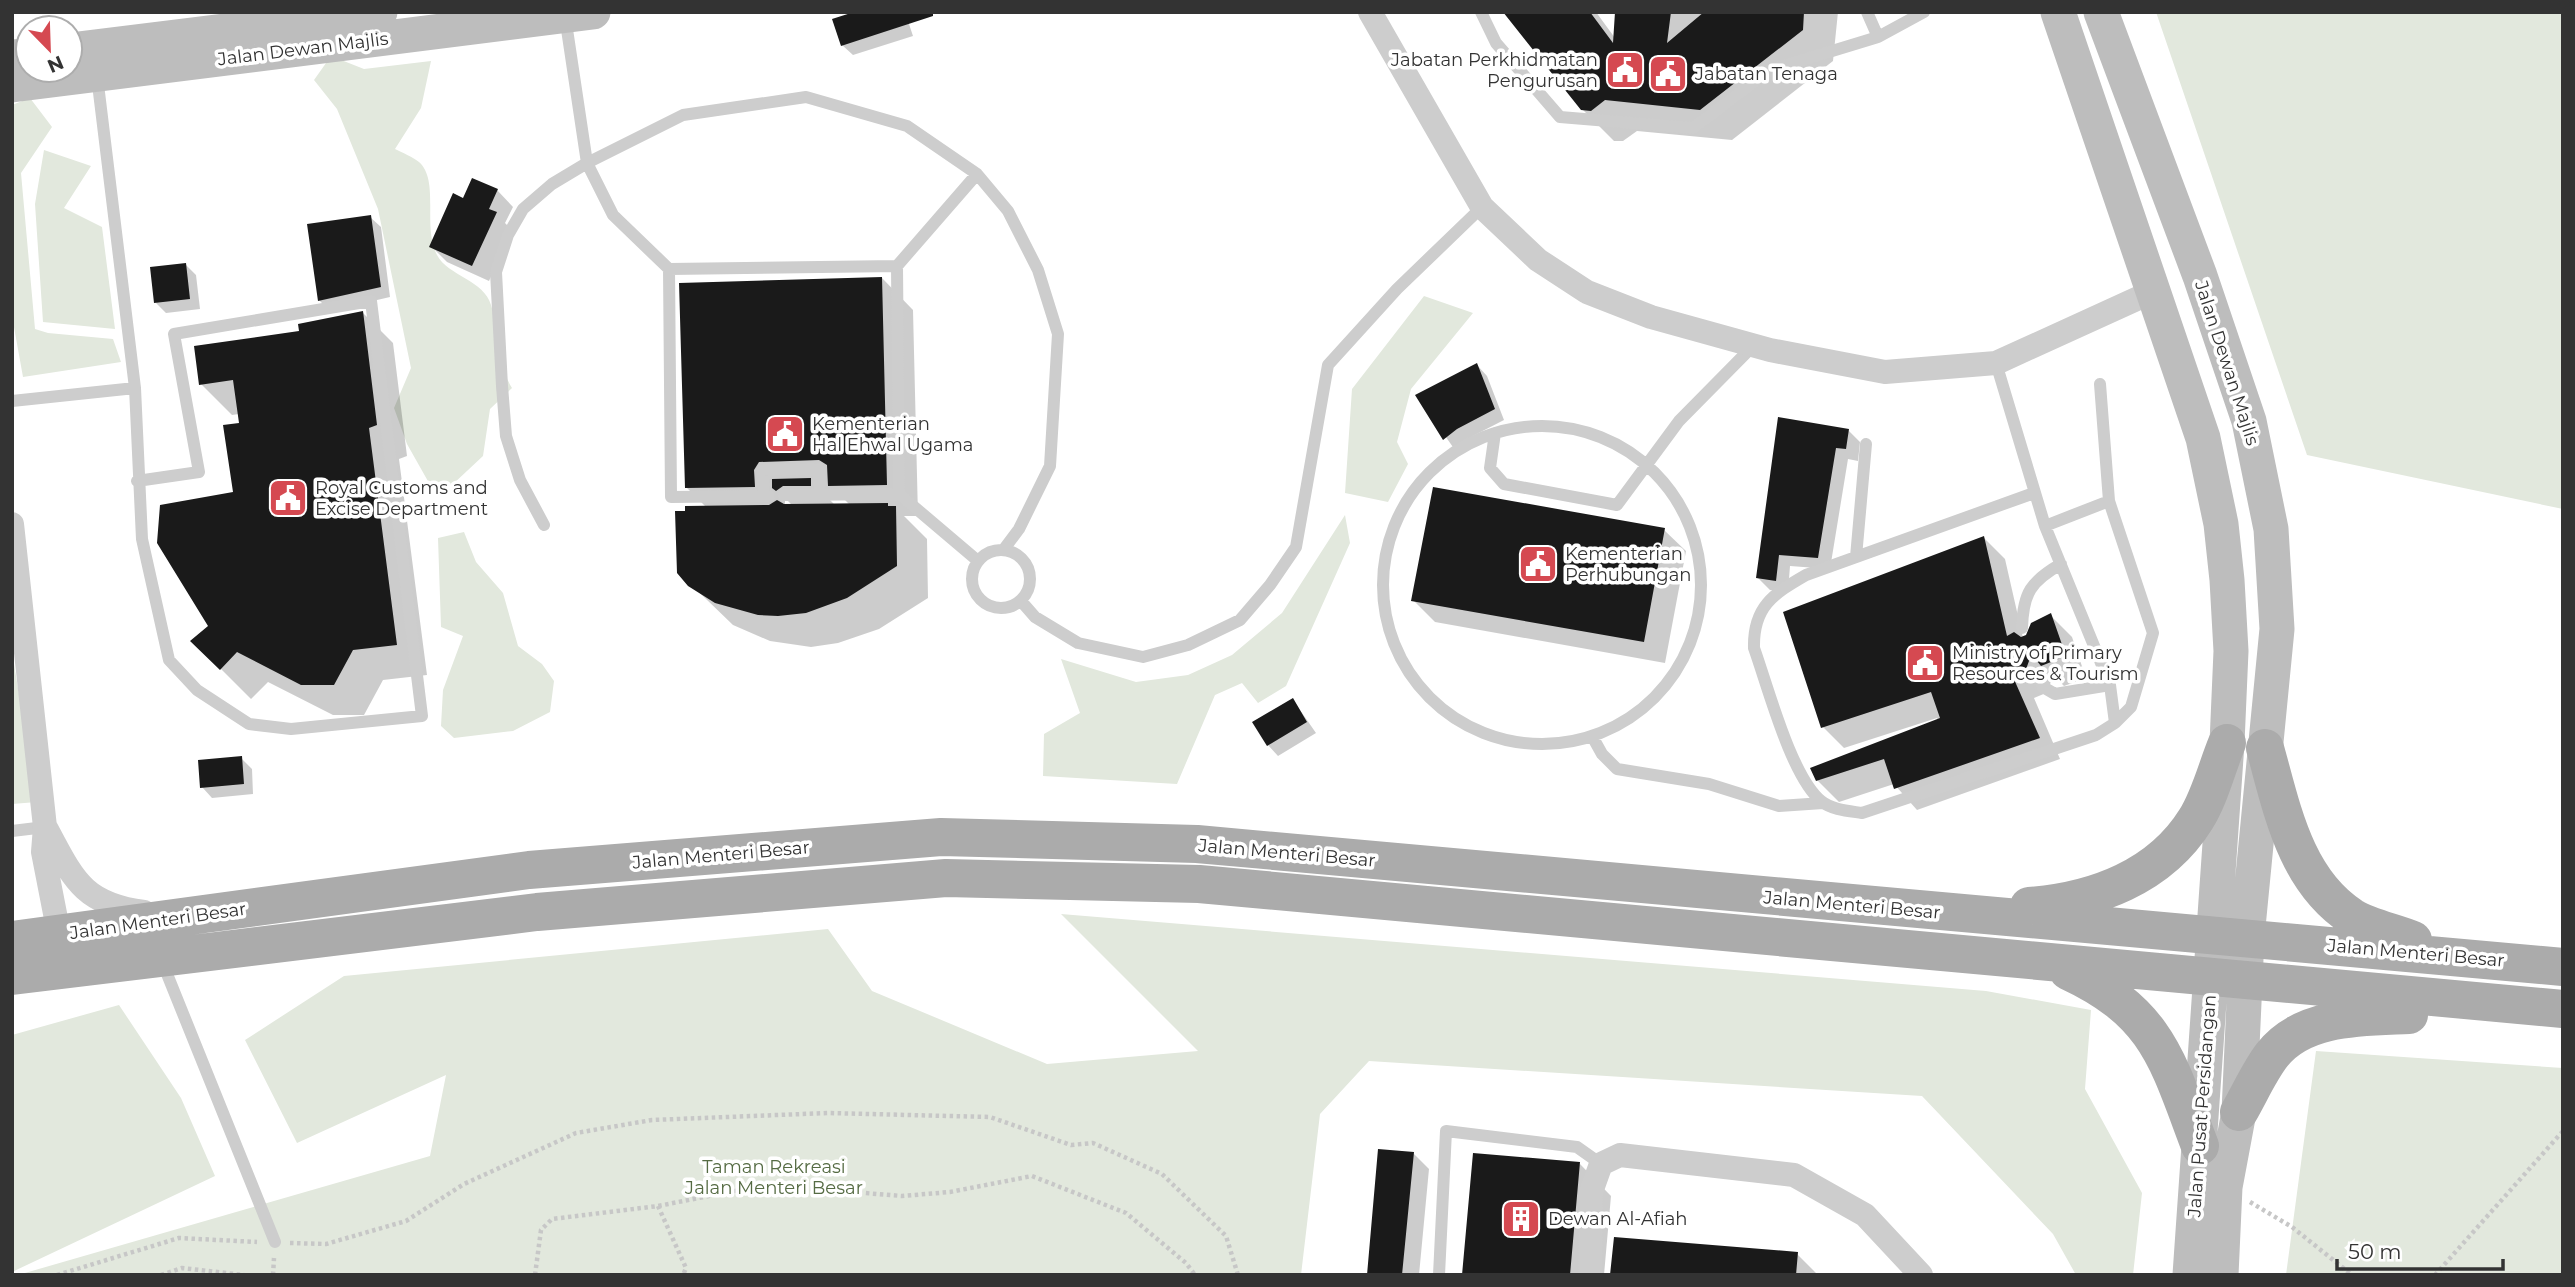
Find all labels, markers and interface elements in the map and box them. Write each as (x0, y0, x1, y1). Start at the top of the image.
north arrow (14, 14, 84, 84)
street label: Jalan Dewan Majlis (215, 28, 390, 71)
place label: Jabatan Perkhidmatan Pengurusan (1390, 49, 1598, 92)
public building icon: Jabatan Perkhidmatan Pengurusan (1604, 49, 1646, 91)
text: N (44, 51, 67, 78)
public building icon: Jabatan Tenaga (1647, 53, 1689, 95)
place label: Jabatan Tenaga (1694, 63, 1838, 85)
street label: Jalan Dewan Majlis (2190, 277, 2264, 448)
public building icon: Kementerian Hal Ehwal Ugama (764, 413, 806, 455)
place label: Kementerian Hal Ehwal Ugama (812, 413, 973, 456)
public building icon: Royal Customs and Excise Department (267, 477, 309, 519)
place label: Royal Customs and Excise Department (315, 477, 488, 520)
public building icon: Kementerian Perhubungan (1517, 543, 1559, 585)
place label: Kementerian Perhubungan (1565, 543, 1692, 586)
public building icon: Ministry of Primary Resources & Tourism (1904, 642, 1946, 684)
place label: Ministry of Primary Resources & Tourism (1952, 642, 2139, 685)
street label: Jalan Menteri Besar (1197, 834, 1377, 872)
street label: Jalan Menteri Besar (631, 836, 811, 874)
street label: Jalan Menteri Besar (1762, 886, 1942, 924)
street label: Jalan Menteri Besar (67, 898, 248, 944)
street label: Jalan Menteri Besar (2326, 934, 2506, 972)
street label: Jalan Pusat Persidangan (2183, 994, 2221, 1219)
park label: Taman Rekreasi Jalan Menteri Besar (684, 1156, 863, 1199)
building icon: Dewan Al-Afiah (1500, 1198, 1542, 1240)
place label: Dewan Al-Afiah (1548, 1208, 1687, 1230)
scale bar (2337, 1228, 2503, 1272)
text: 50 m (2348, 1239, 2402, 1264)

